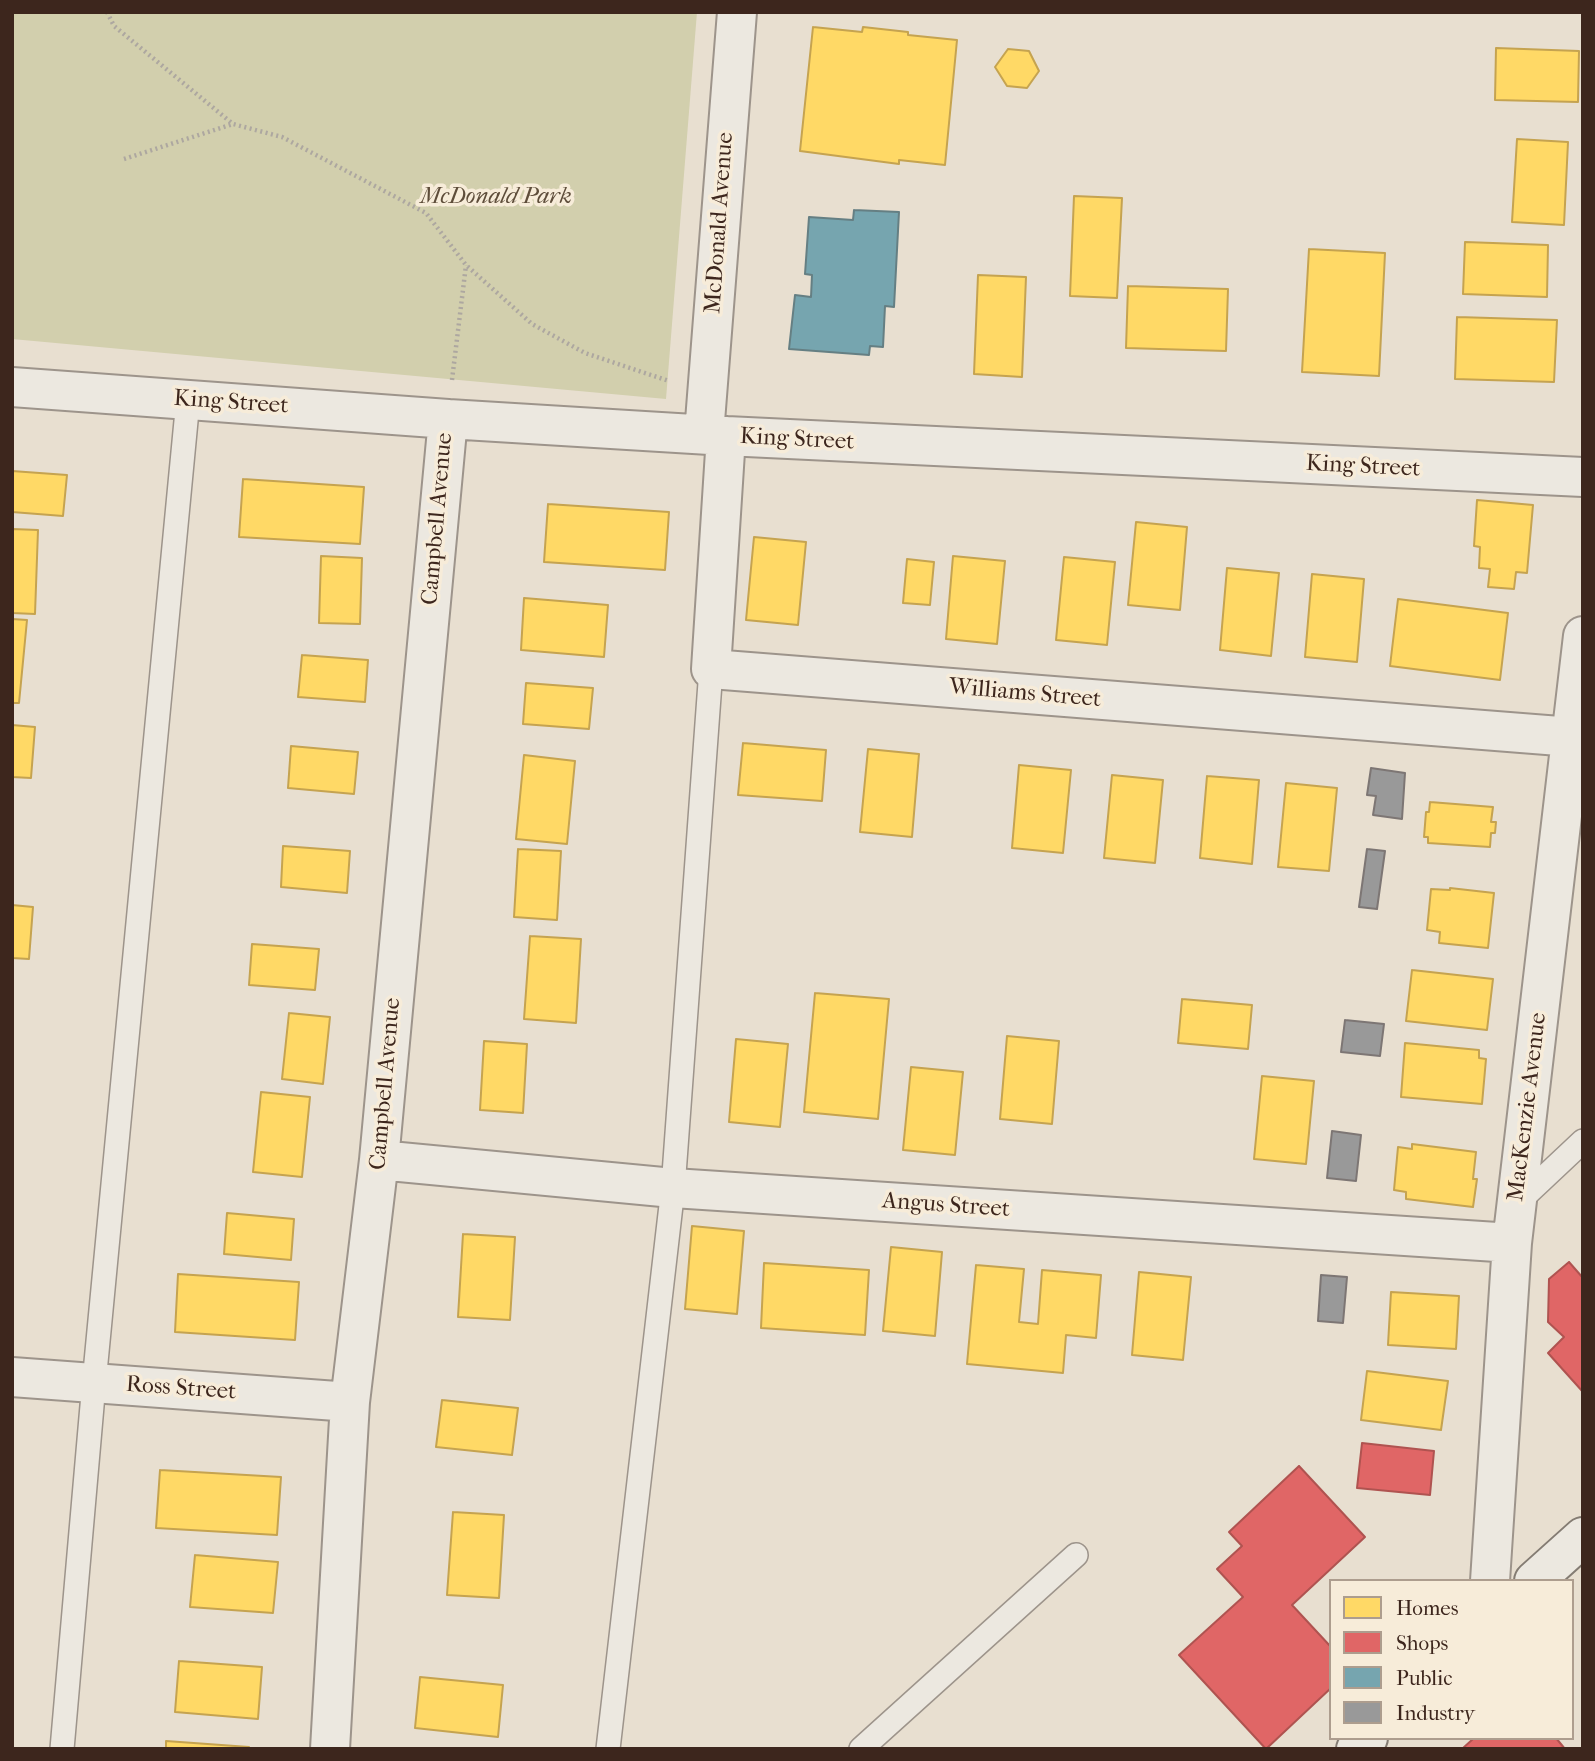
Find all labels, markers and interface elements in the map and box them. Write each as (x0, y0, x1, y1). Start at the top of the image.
street label: McDonald Avenue (700, 131, 740, 315)
park label: McDonald Park (420, 183, 572, 211)
street label: King Street (173, 385, 289, 421)
street label: King Street (739, 423, 855, 457)
street label: Campbell Avenue (417, 432, 459, 606)
street label: King Street (1305, 450, 1421, 484)
street label: Williams Street (948, 674, 1102, 714)
street label: Campbell Avenue (365, 997, 407, 1171)
street label: MacKenzie Avenue (1503, 1011, 1553, 1203)
street label: Angus Street (881, 1188, 1011, 1224)
street label: Ross Street (125, 1371, 237, 1407)
legend (1329, 1579, 1574, 1740)
text: Homes (1396, 1596, 1458, 1620)
text: Shops (1396, 1631, 1448, 1655)
text: Public (1396, 1666, 1452, 1690)
text: Industry (1396, 1701, 1475, 1725)

